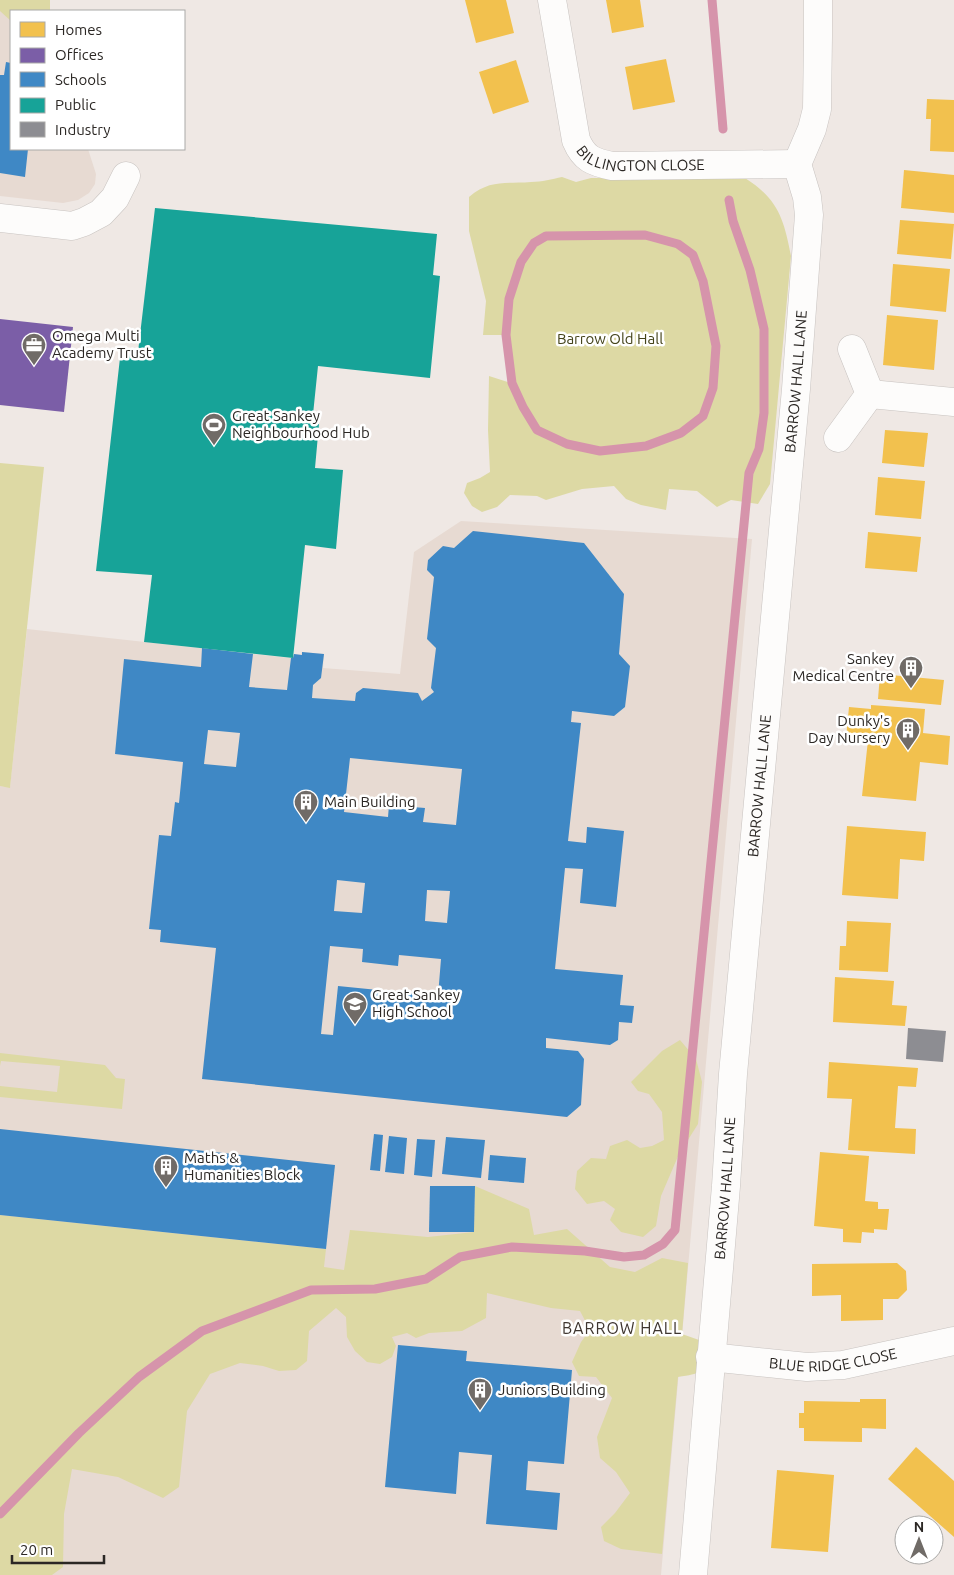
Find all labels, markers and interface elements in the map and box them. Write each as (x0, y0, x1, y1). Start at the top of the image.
legend (10, 10, 185, 150)
text: Homes (55, 21, 102, 38)
text: Offices (55, 46, 103, 63)
text: Schools (55, 71, 106, 88)
text: Public (55, 96, 96, 113)
text: Industry (55, 121, 110, 138)
street label: BILLINGTON CLOSE (573, 142, 705, 175)
street label: BARROW HALL LANE (781, 310, 810, 453)
place label: Omega Multi Academy Trust (52, 327, 152, 361)
park label: Barrow Old Hall (557, 330, 663, 347)
office icon: Omega Multi Academy Trust (21, 332, 47, 366)
place label: Great Sankey Neighbourhood Hub (232, 407, 370, 441)
sports icon: Great Sankey Neighbourhood Hub (201, 412, 227, 446)
place label: Sankey Medical Centre (792, 650, 894, 684)
building icon: Sankey Medical Centre (898, 655, 924, 689)
place label: Dunky's Day Nursery (808, 712, 890, 746)
street label: BARROW HALL LANE (744, 714, 774, 858)
building icon: Dunky's Day Nursery (895, 717, 921, 751)
building icon: Main Building (293, 789, 319, 823)
place label: Main Building (324, 793, 416, 810)
place label: Great Sankey High School (372, 986, 460, 1020)
school or university icon: Great Sankey High School (342, 991, 368, 1025)
street label: BARROW HALL LANE (711, 1117, 738, 1260)
place label: Maths & Humanities Block (184, 1149, 301, 1183)
building icon: Maths & Humanities Block (153, 1154, 179, 1188)
district label: BARROW HALL (562, 1319, 682, 1337)
street label: BLUE RIDGE CLOSE (768, 1345, 898, 1375)
building icon: Juniors Building (467, 1377, 493, 1411)
place label: Juniors Building (498, 1381, 606, 1398)
north arrow (894, 1515, 944, 1565)
text: N (914, 1519, 924, 1535)
scale bar (12, 1532, 105, 1564)
text: 20 m (20, 1541, 53, 1558)

